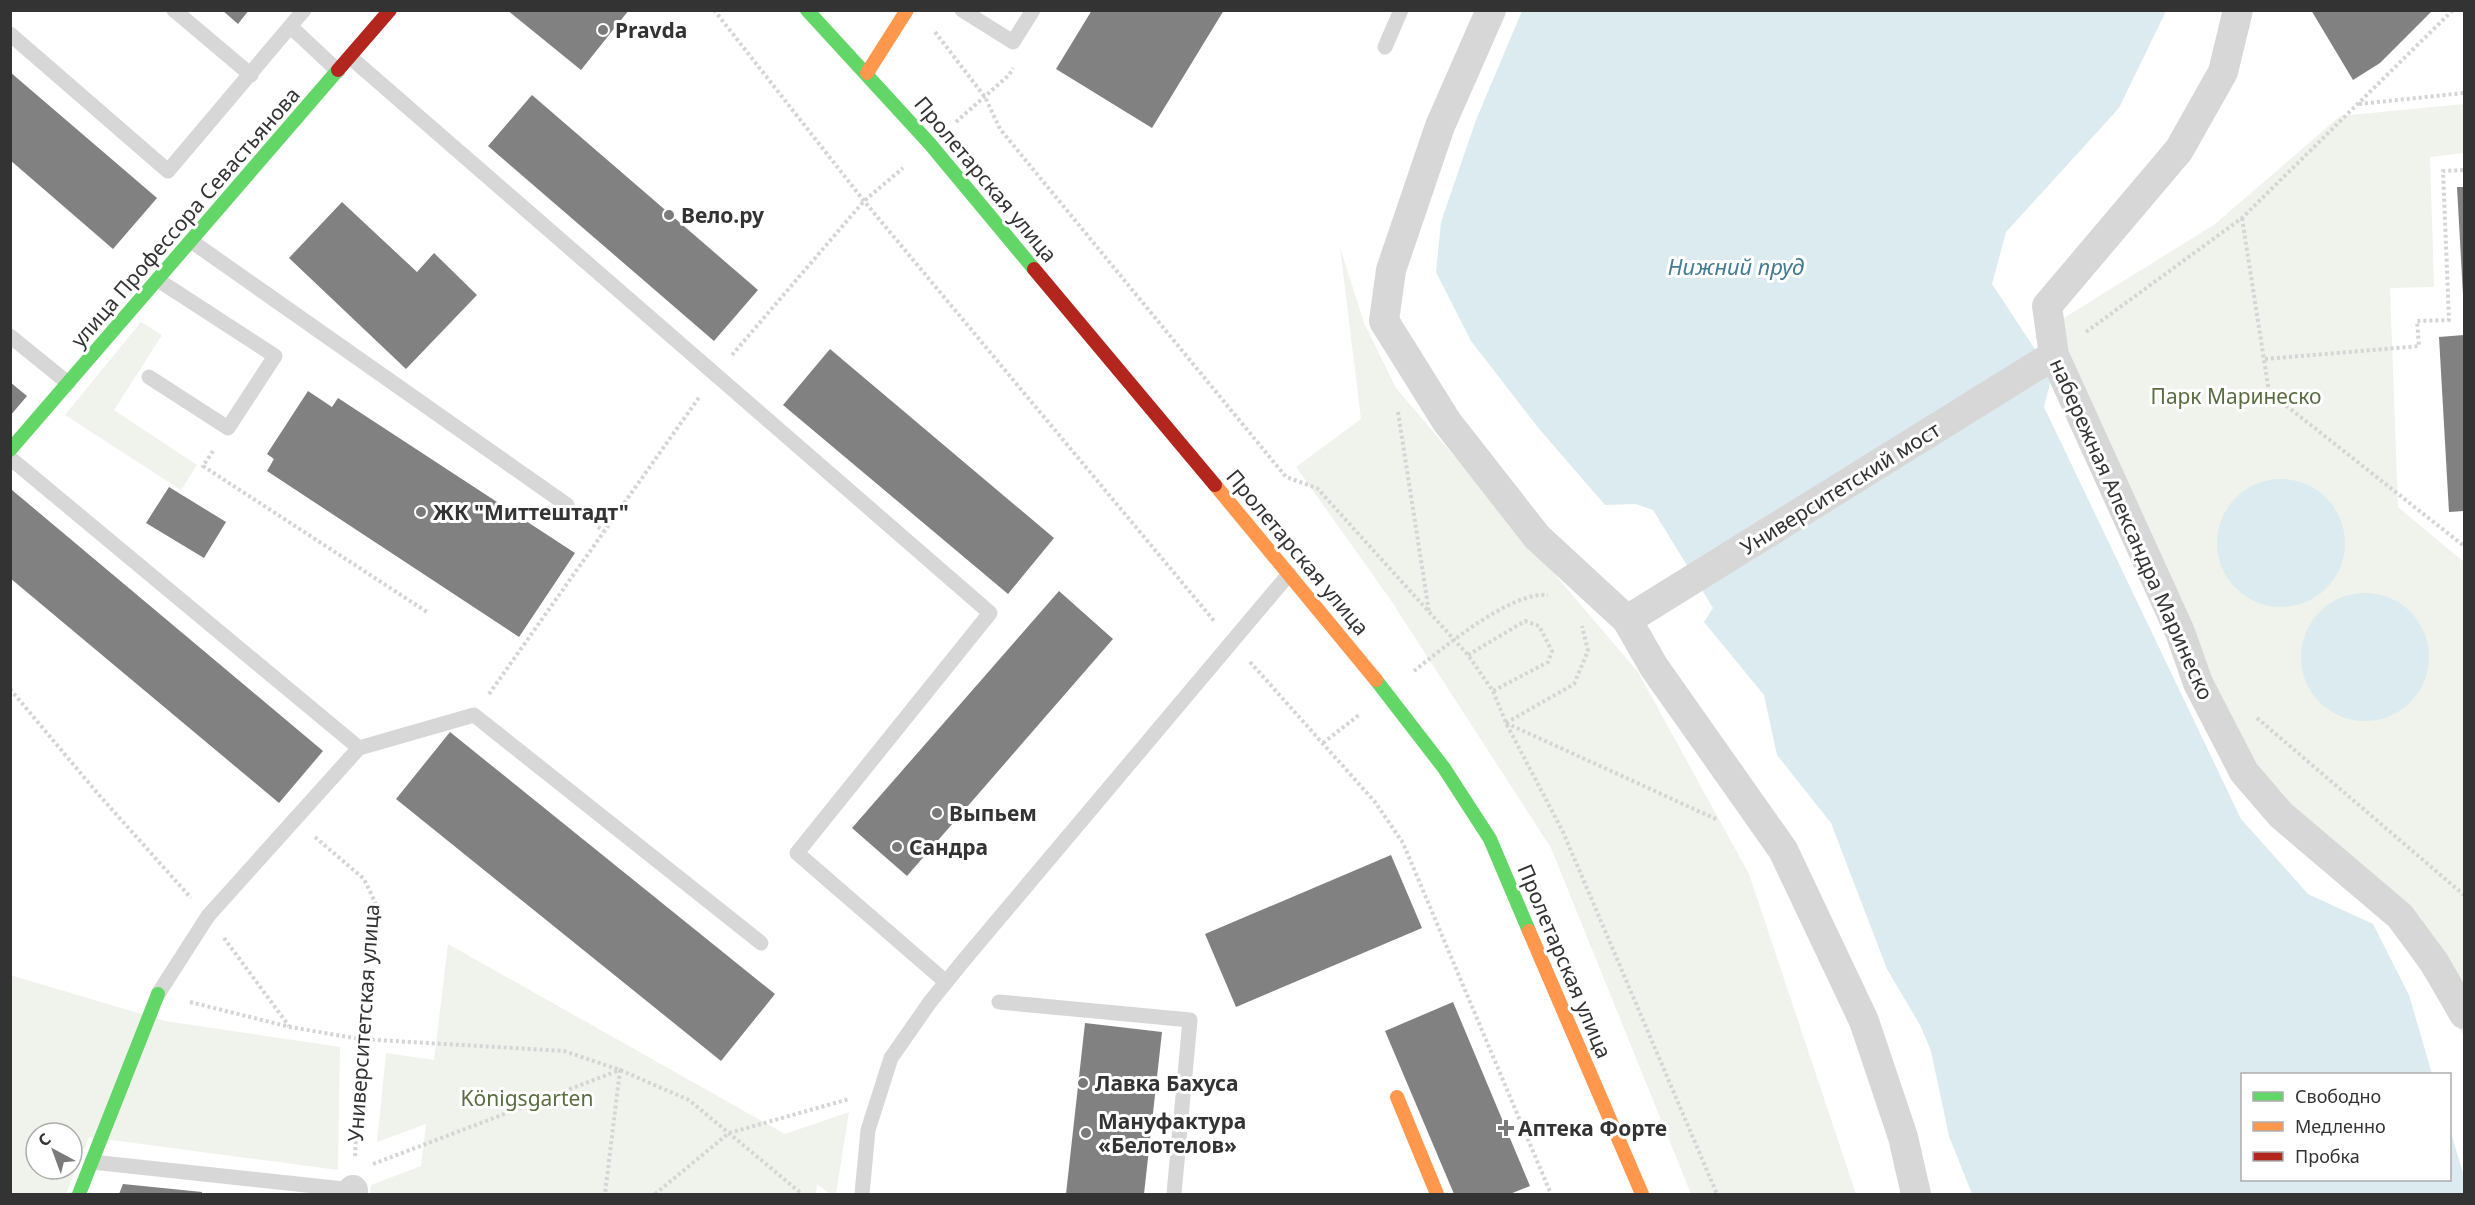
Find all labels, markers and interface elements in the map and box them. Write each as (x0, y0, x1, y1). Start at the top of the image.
place label: Pravda (615, 16, 687, 44)
marker: Pravda (596, 23, 610, 37)
street label: улица Профессора Севастьянова (64, 81, 306, 353)
street label: Пролетарская улица (908, 90, 1064, 268)
place label: Вело.ру (681, 201, 764, 229)
marker: Вело.ру (662, 208, 676, 222)
water label: Нижний пруд (1668, 251, 1804, 281)
street label: набережная Александра Маринеско (2044, 354, 2220, 704)
park label: Парк Маринеско (2150, 382, 2322, 410)
street label: Университетский мост (1735, 415, 1945, 561)
street label: Пролетарская улица (1220, 463, 1376, 641)
place label: ЖК "Миттештадт" (433, 498, 629, 526)
marker: ЖК "Миттештадт" (414, 505, 428, 519)
place label: Выпьем (949, 799, 1037, 827)
marker: Выпьем (930, 806, 944, 820)
place label: Сандра (909, 833, 988, 861)
marker: Сандра (890, 840, 904, 854)
street label: Пролетарская улица (1511, 860, 1619, 1062)
street label: Университетская улица (341, 903, 385, 1143)
place label: Лавка Бахуса (1095, 1069, 1239, 1097)
legend (2241, 1073, 2451, 1181)
marker: Лавка Бахуса (1076, 1076, 1090, 1090)
park label: Königsgarten (461, 1084, 593, 1112)
text: Свободно (2295, 1084, 2381, 1108)
place label: Мануфактура «Белотелов» (1098, 1107, 1246, 1159)
place label: Аптека Форте (1518, 1114, 1667, 1142)
text: Медленно (2295, 1114, 2386, 1138)
north arrow (24, 1121, 84, 1181)
marker: Аптека Форте (1499, 1121, 1513, 1135)
marker: Мануфактура «Белотелов» (1079, 1126, 1093, 1140)
text: С (33, 1128, 55, 1151)
text: Пробка (2295, 1144, 2360, 1168)

